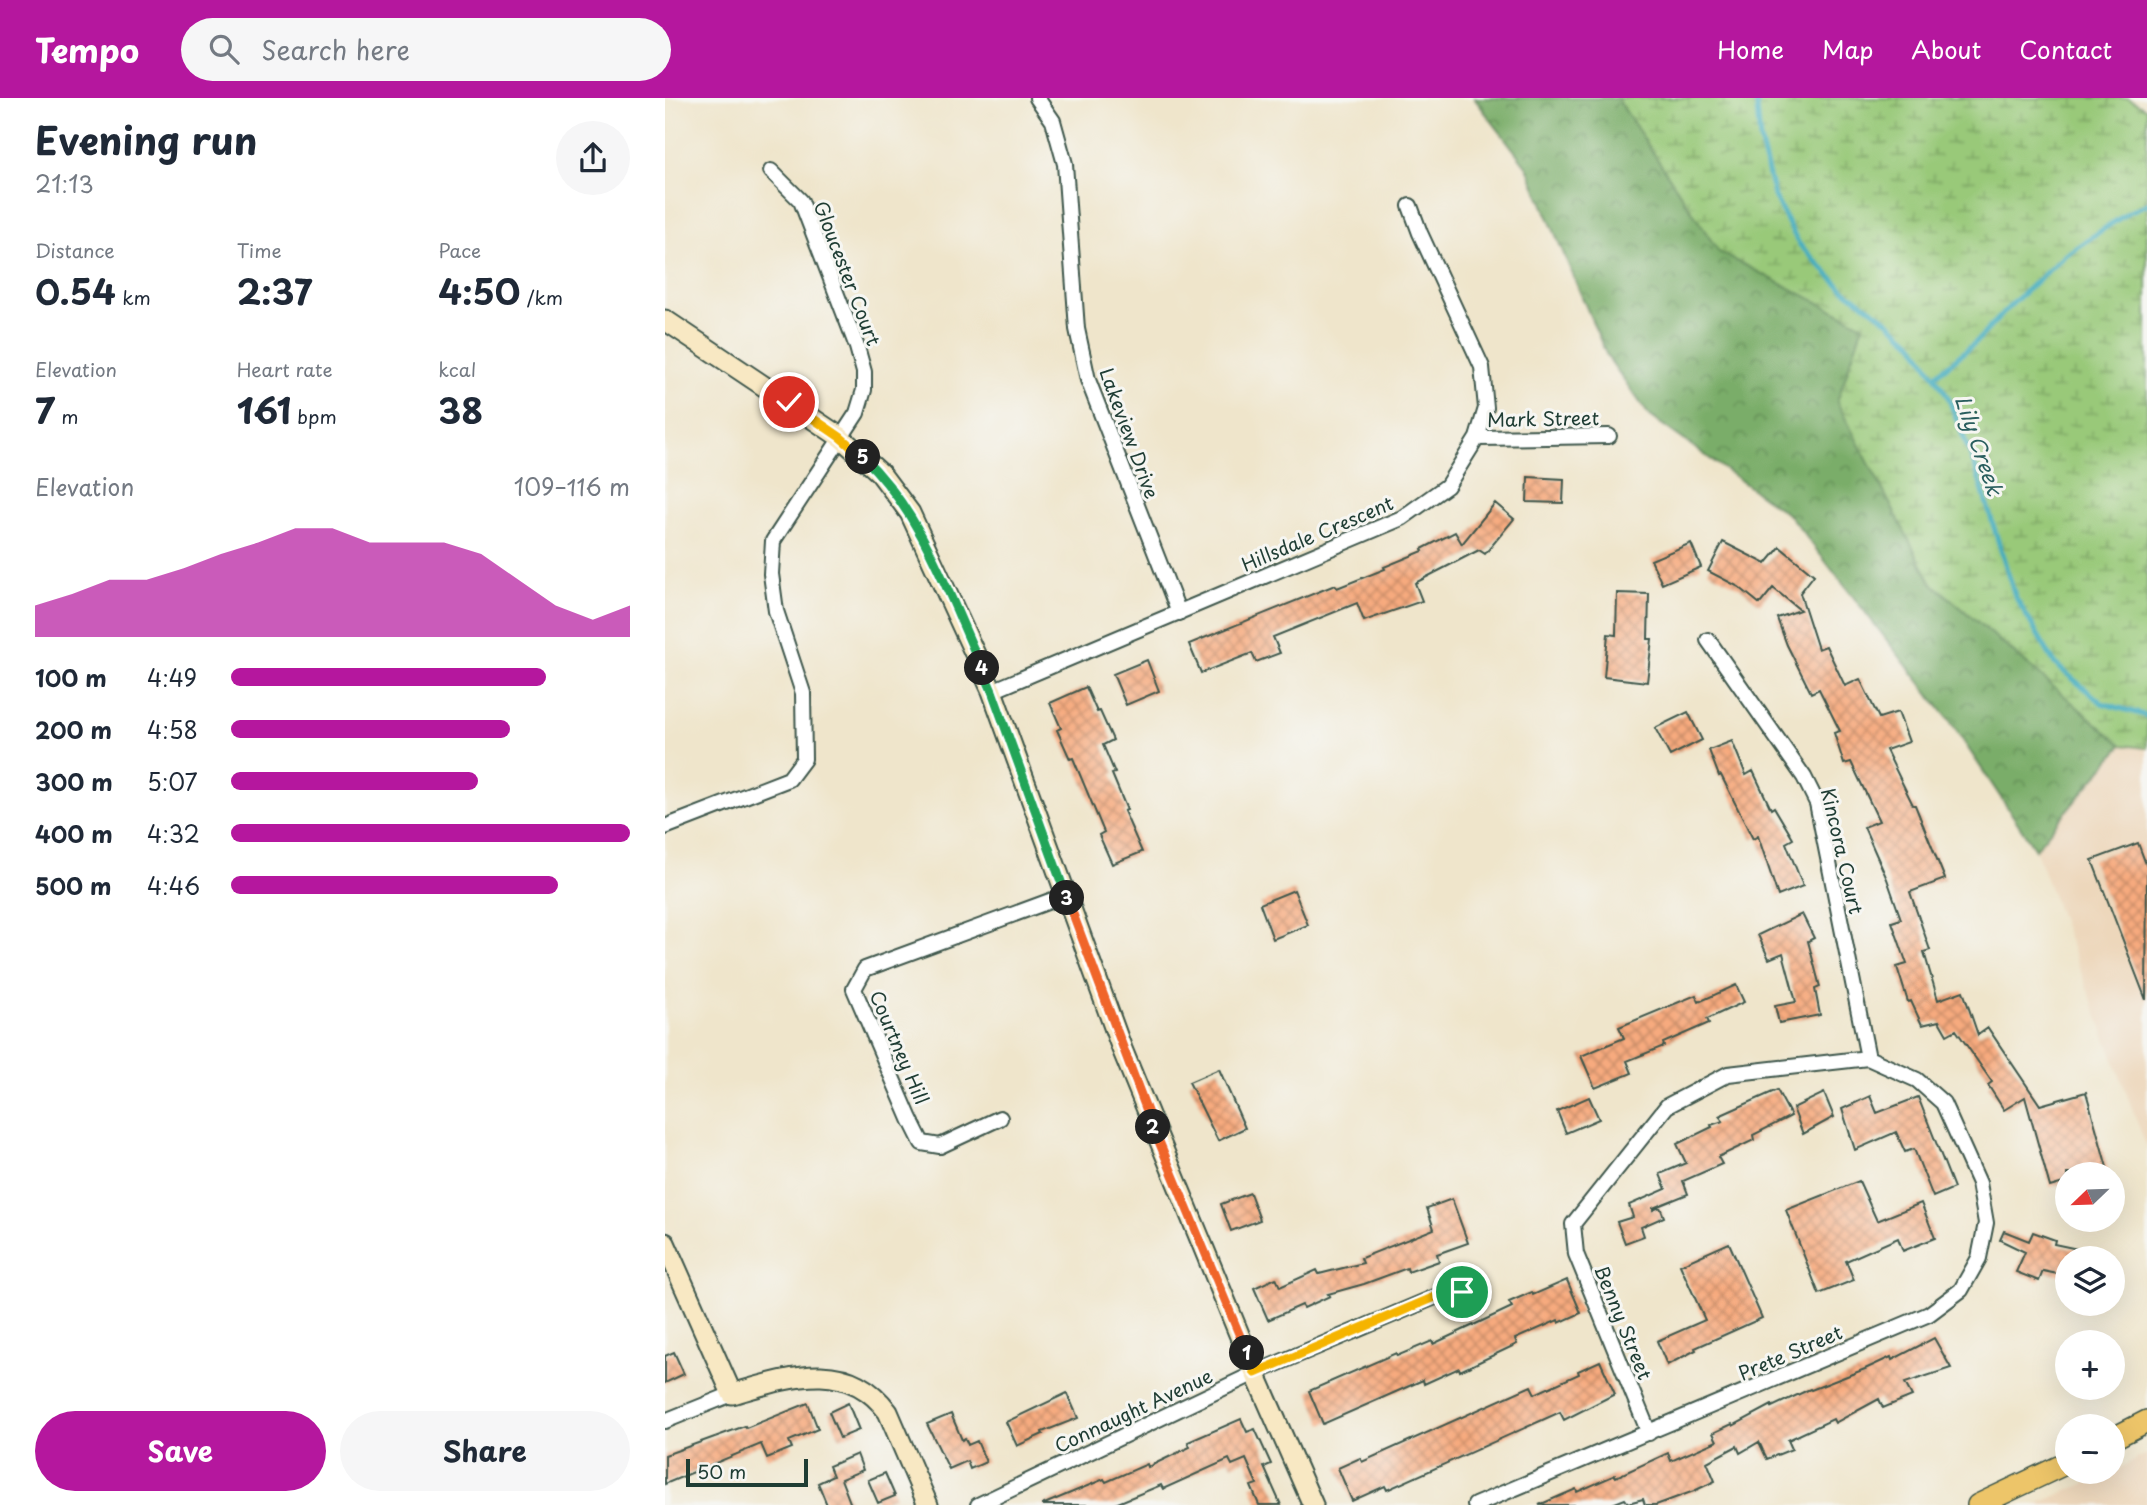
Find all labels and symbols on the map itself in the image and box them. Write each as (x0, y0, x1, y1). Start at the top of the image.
street label: Gloucester Court (808, 197, 889, 350)
street label: Lakeview Drive (1093, 364, 1167, 502)
pin (759, 372, 819, 432)
water label: Lily Creek (1948, 391, 2012, 500)
street label: Mark Street (1487, 403, 1599, 433)
pin: 5 (845, 440, 881, 474)
street label: Hillsdale Crescent (1237, 488, 1398, 578)
pin: 4 (965, 650, 999, 686)
street label: Kincora Court (1815, 785, 1871, 917)
pin: 3 (1049, 880, 1085, 916)
street label: Courtney Hill (863, 986, 937, 1108)
pin: 2 (1135, 1110, 1170, 1144)
north arrow (2055, 1162, 2125, 1232)
street label: Benny Street (1588, 1260, 1660, 1384)
pin (1432, 1262, 1492, 1322)
street label: Prete Street (1734, 1317, 1847, 1386)
pin: 1 (1229, 1336, 1265, 1370)
street label: Connaught Avenue (1049, 1361, 1217, 1459)
scale bar (686, 1456, 809, 1488)

